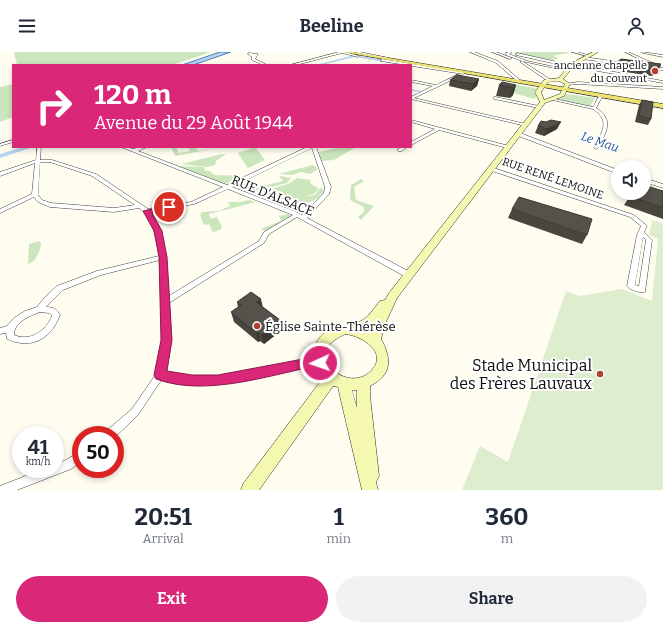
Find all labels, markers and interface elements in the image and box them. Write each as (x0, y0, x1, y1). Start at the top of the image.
icon: menu (16, 15, 38, 37)
text: Beeline (299, 15, 364, 37)
icon: person (625, 15, 647, 37)
place label: ancienne chapelle du couvent (554, 59, 647, 85)
marker: ancienne chapelle du couvent (650, 66, 660, 76)
text: 120 m (94, 78, 171, 111)
icon: right (28, 80, 80, 132)
text: Avenue du 29 Août 1944 (94, 112, 293, 134)
water label: Le Mau (579, 129, 621, 155)
street label: RUE RENÉ LEMOINE (500, 154, 606, 202)
map controls (611, 160, 651, 200)
button: sound (611, 160, 651, 200)
street label: RUE D'ALSACE (229, 172, 316, 219)
pin (152, 190, 186, 224)
icon: arrive (158, 196, 180, 218)
place label: Église Sainte-Thérèse (265, 319, 396, 334)
marker: Église Sainte-Thérèse (252, 321, 262, 331)
position arrow (299, 342, 341, 384)
place label: Stade Municipal des Frères Lauvaux (450, 356, 592, 393)
marker: Stade Municipal des Frères Lauvaux (595, 369, 605, 379)
speed limit sign: 50 (72, 426, 124, 478)
text: 41 (28, 435, 48, 459)
text: km/h (26, 456, 50, 468)
text: 20:51 (134, 503, 192, 531)
text: 1 (333, 503, 344, 531)
text: 360 (485, 503, 529, 531)
text: Arrival (143, 531, 184, 546)
text: min (326, 531, 351, 546)
text: m (501, 531, 513, 546)
button: Exit (16, 576, 328, 622)
button: Share (336, 576, 647, 622)

